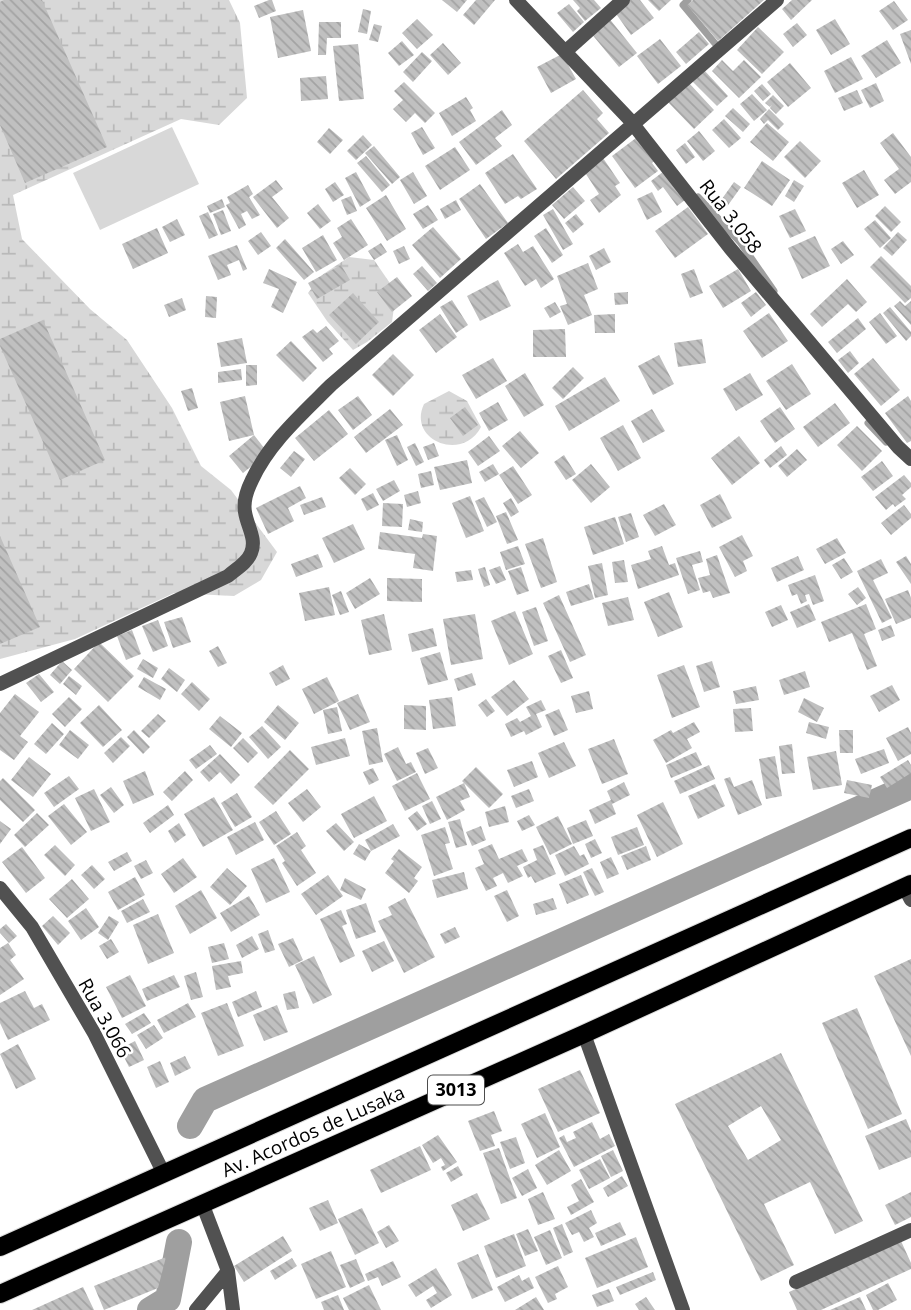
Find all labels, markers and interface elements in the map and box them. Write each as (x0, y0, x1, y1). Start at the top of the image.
street label: Rua 3.058 (694, 174, 768, 258)
street label: Rua 3.066 (72, 974, 138, 1062)
road number: 3013 (428, 1076, 484, 1105)
street label: Av. Acordos de Lusaka (217, 1079, 409, 1183)

